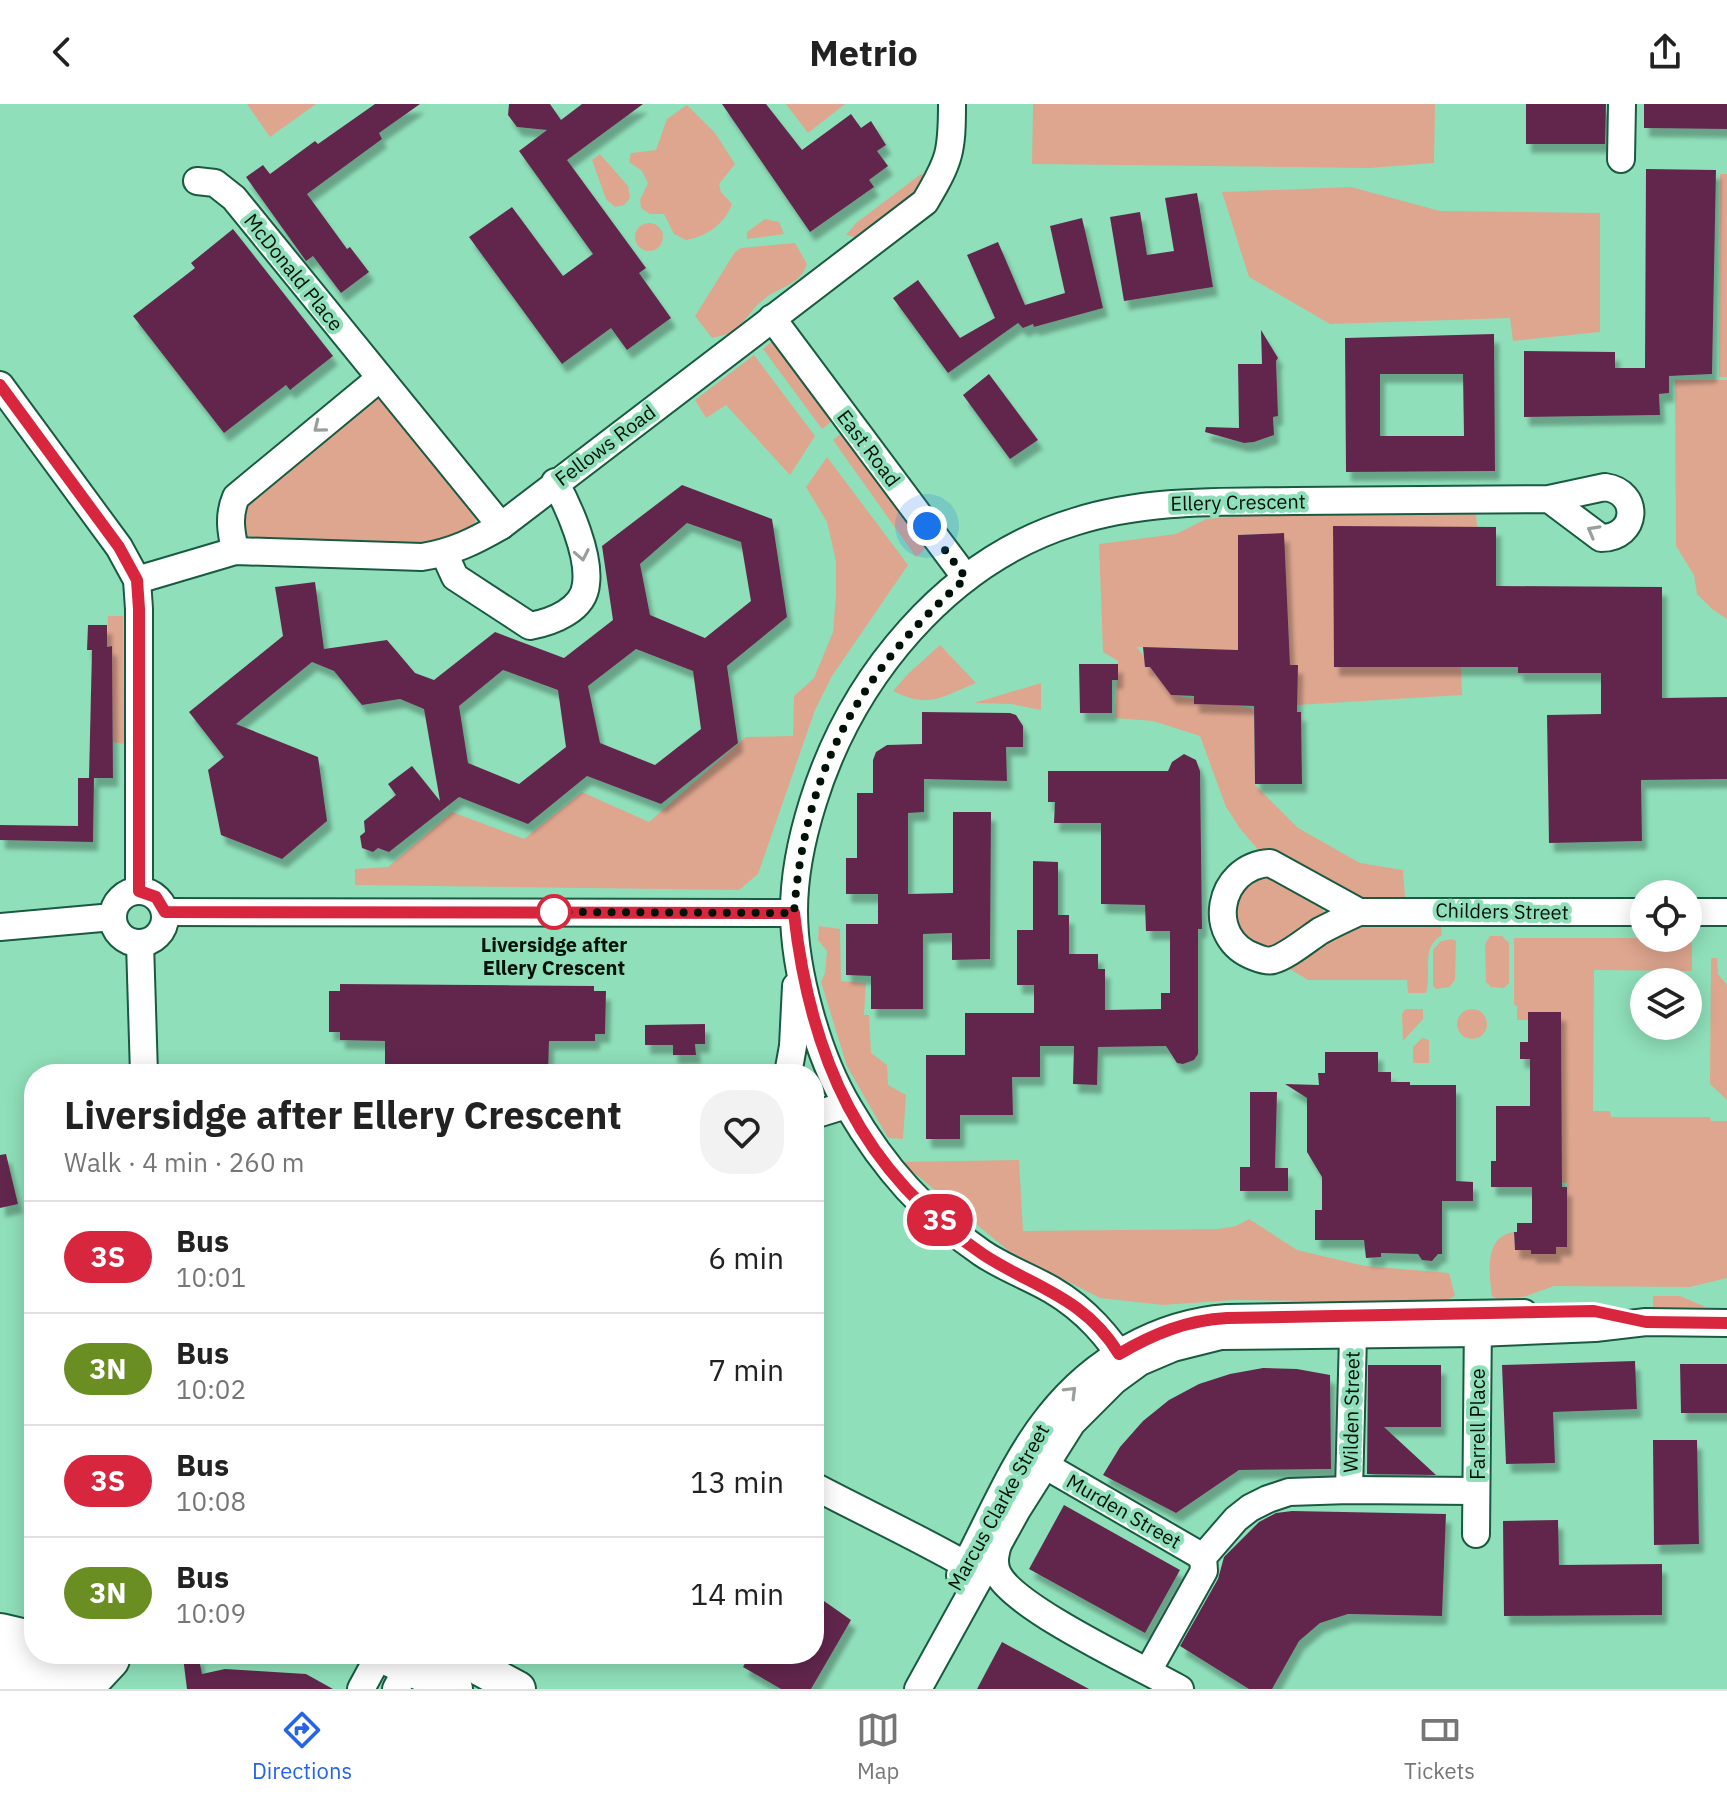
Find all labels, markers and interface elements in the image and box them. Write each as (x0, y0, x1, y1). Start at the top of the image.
text: Metrio (809, 29, 918, 76)
icon: back (40, 30, 84, 74)
icon: share (1643, 30, 1687, 74)
street label: McDonald Place (238, 208, 350, 336)
street label: Fellows Road (549, 398, 661, 492)
street label: East Road (831, 404, 907, 492)
one-way arrow (313, 418, 328, 432)
street label: Ellery Crescent (1170, 487, 1306, 517)
your location (907, 506, 947, 546)
one-way arrow (1587, 525, 1602, 541)
one-way arrow (572, 548, 589, 562)
map controls (1630, 880, 1702, 1040)
button: locate (1630, 880, 1702, 952)
marker: Liversidge after Ellery Crescent (537, 895, 571, 929)
street label: Childers Street (1435, 896, 1569, 926)
place label: Liversidge after Ellery Crescent (481, 931, 627, 981)
button: layers (1630, 968, 1702, 1040)
text: Liversidge after Ellery Crescent (64, 1090, 622, 1139)
button: heart (700, 1090, 784, 1174)
text: Walk · 4 min · 260 m (64, 1145, 304, 1179)
line badge: 3S (904, 1194, 976, 1246)
text: 3S (923, 1201, 957, 1238)
text: Bus (176, 1221, 229, 1260)
text: 3S (91, 1238, 125, 1275)
text: 6 min (708, 1238, 784, 1277)
text: 10:01 (176, 1260, 246, 1294)
text: Bus (176, 1333, 229, 1372)
text: 3N (89, 1350, 127, 1387)
text: 7 min (708, 1350, 784, 1389)
street label: Wilden Street (1336, 1351, 1366, 1473)
street label: Farrell Place (1464, 1368, 1491, 1480)
text: 10:02 (176, 1372, 246, 1406)
one-way arrow (1062, 1387, 1076, 1402)
street label: Marcus Clarke Street (941, 1419, 1055, 1595)
text: Bus (176, 1445, 229, 1484)
text: 3S (91, 1462, 125, 1499)
text: 13 min (690, 1462, 784, 1501)
street label: Murden Street (1062, 1467, 1186, 1555)
text: 10:08 (176, 1484, 246, 1518)
text: Bus (176, 1557, 229, 1596)
text: 3N (89, 1574, 127, 1611)
text: 14 min (690, 1574, 784, 1613)
text: 10:09 (176, 1596, 246, 1630)
tab: Directions (252, 1708, 352, 1785)
tab: Map (856, 1708, 900, 1785)
tab: Tickets (1404, 1708, 1475, 1785)

